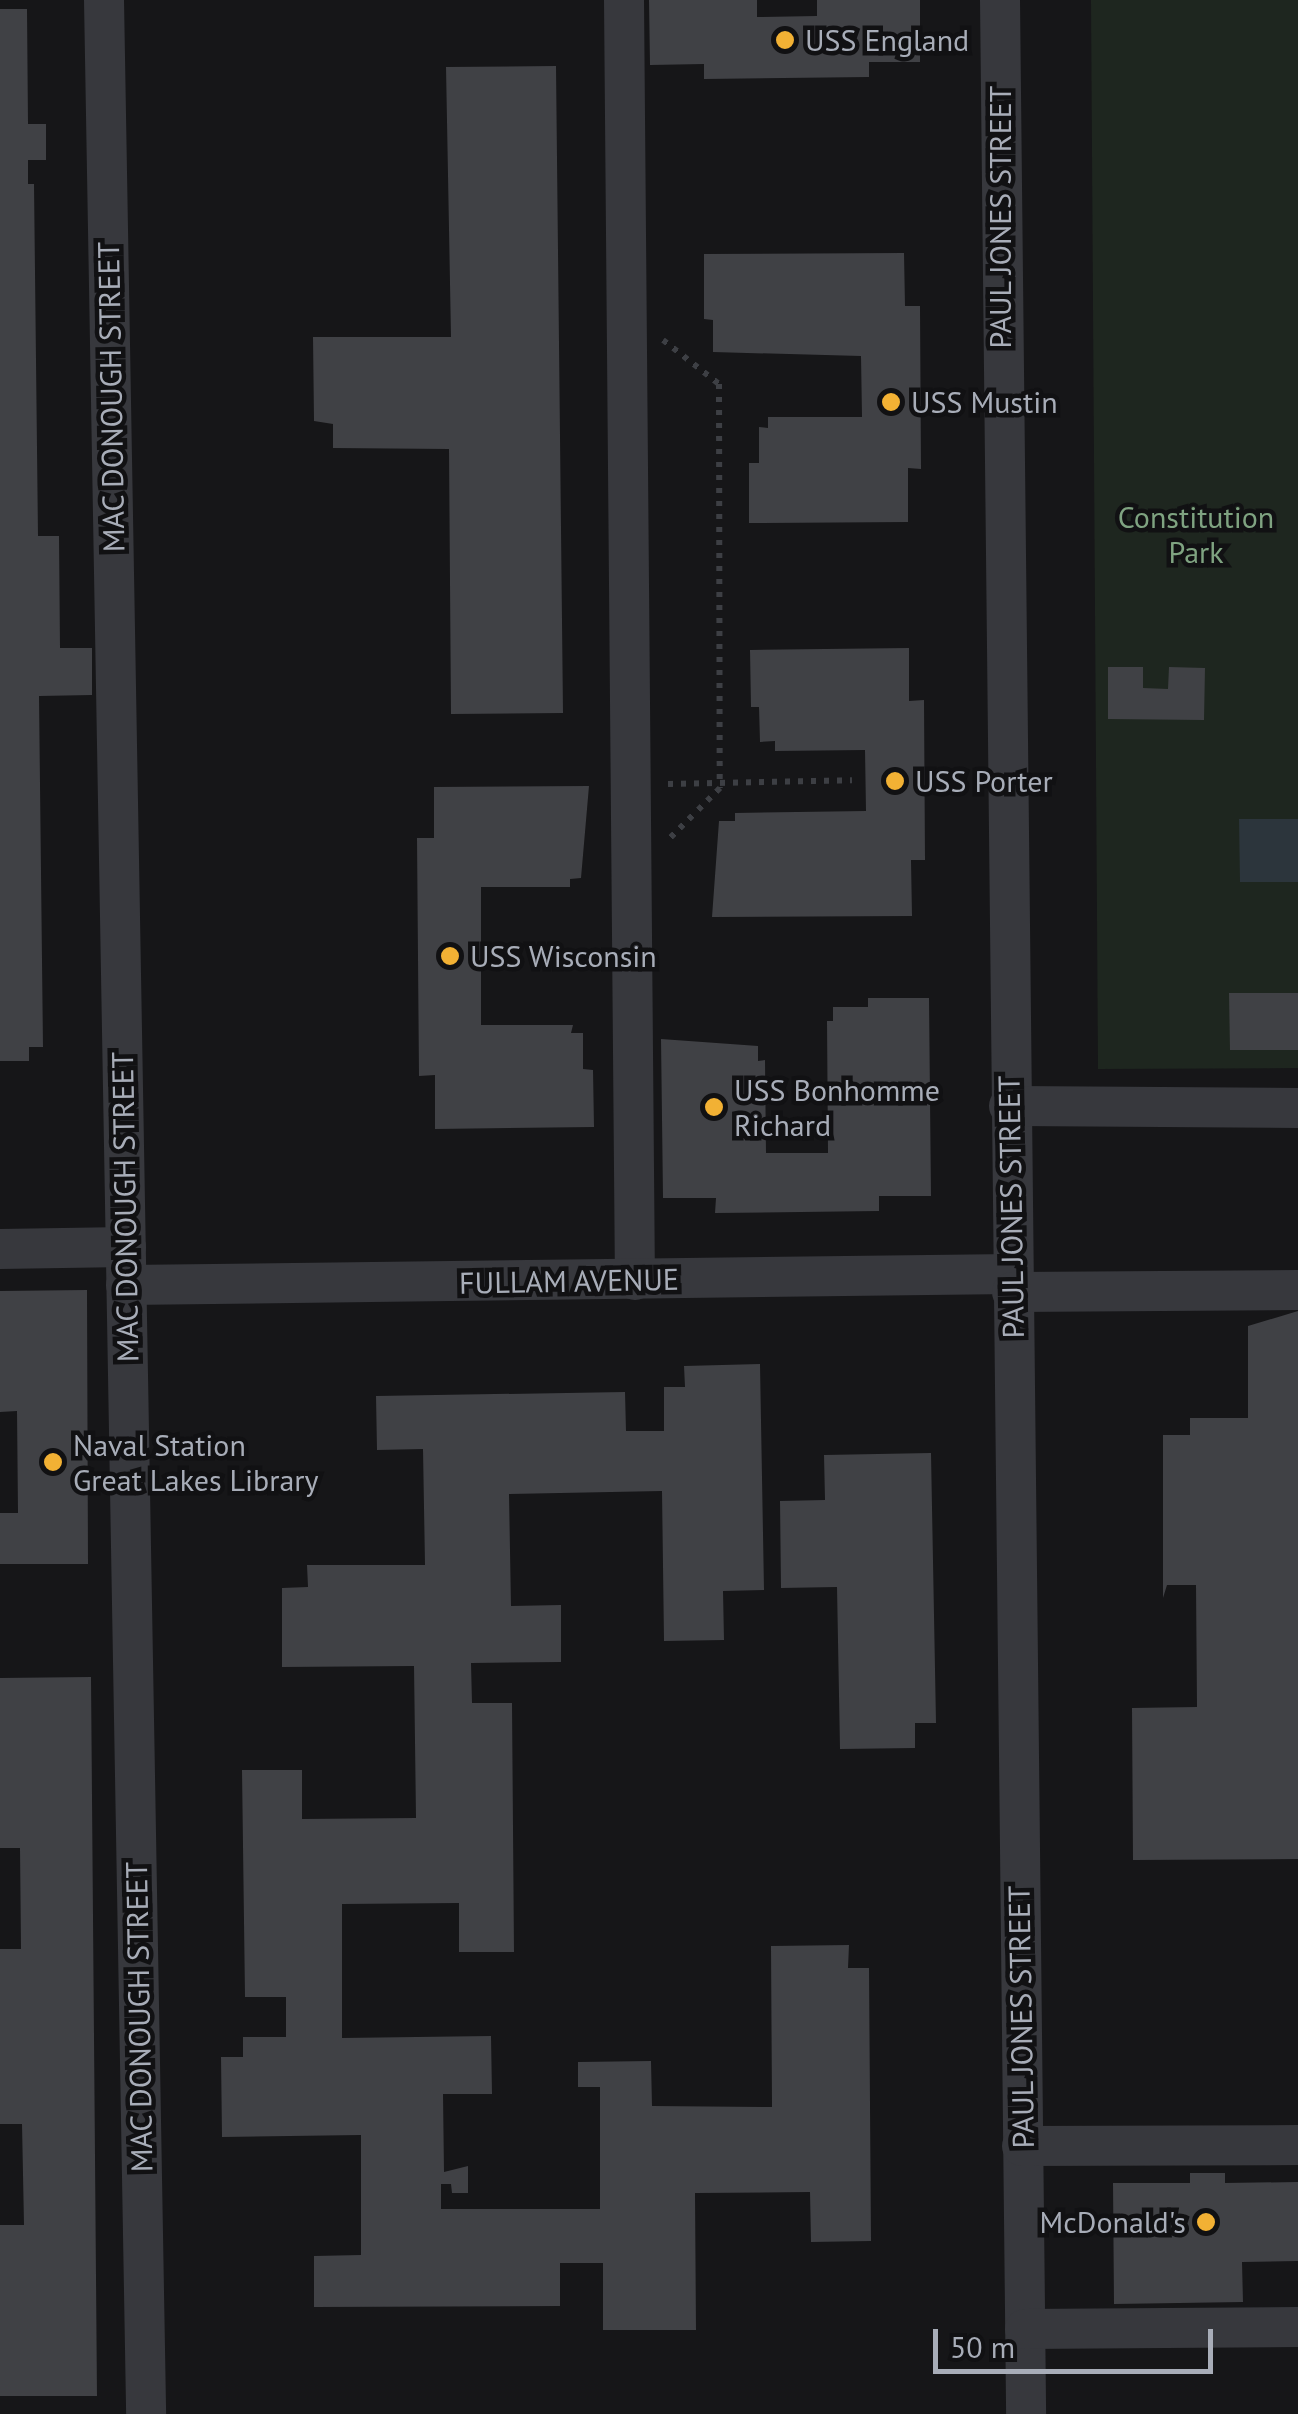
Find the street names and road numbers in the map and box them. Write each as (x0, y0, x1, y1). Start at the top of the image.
street label: PAUL JONES STREET (982, 85, 1018, 349)
street label: MAC DONOUGH STREET (90, 241, 132, 553)
street label: MAC DONOUGH STREET (104, 1051, 146, 1363)
street label: PAUL JONES STREET (991, 1075, 1031, 1339)
street label: FULLAM AVENUE (458, 1261, 680, 1301)
street label: MAC DONOUGH STREET (118, 1861, 160, 2173)
street label: PAUL JONES STREET (1001, 1885, 1041, 2149)

